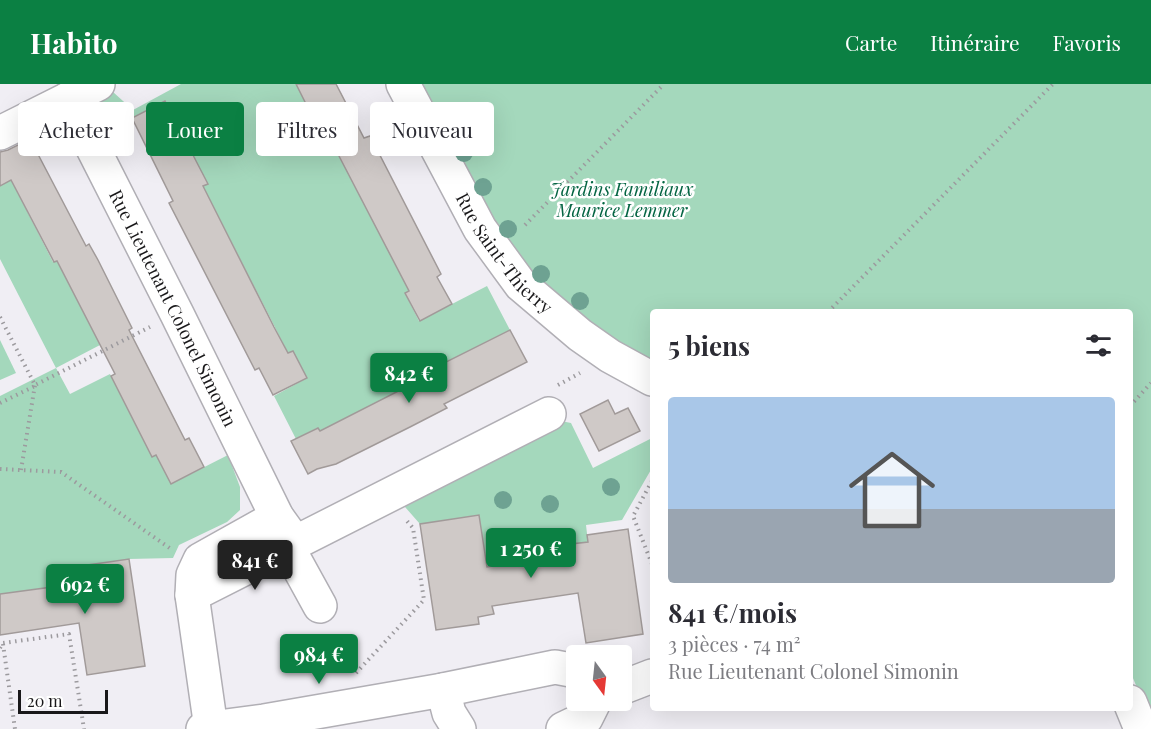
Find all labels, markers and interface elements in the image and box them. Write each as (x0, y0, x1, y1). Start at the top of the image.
text: Habito (30, 24, 118, 61)
text: Carte (845, 28, 897, 56)
text: Itinéraire (930, 28, 1020, 56)
text: Favoris (1053, 28, 1121, 56)
chip: Acheter (18, 102, 134, 156)
chip: Louer (146, 102, 244, 156)
chip: Filtres (256, 102, 358, 156)
chip: Nouveau (370, 102, 494, 156)
park label: Jardins Familiaux Maurice Lemmer (551, 177, 694, 222)
street label: Rue Lieutenant Colonel Simonin (104, 186, 243, 431)
street label: Rue Saint-Thierry (451, 188, 558, 319)
text: 5 biens (668, 328, 750, 363)
icon: filters (1082, 329, 1115, 362)
pin: 842 € (367, 353, 451, 404)
text: 842 € (384, 359, 434, 386)
icon: home (838, 436, 946, 544)
pin: 1 250 € (476, 528, 586, 579)
text: 1 250 € (500, 534, 562, 561)
pin: 841 € (213, 540, 297, 591)
text: 841 € (232, 546, 278, 573)
pin: 692 € (43, 564, 127, 615)
text: 692 € (60, 570, 110, 597)
text: 841 €/mois (668, 595, 797, 630)
text: 3 pièces · 74 m² (668, 630, 800, 657)
pin: 984 € (277, 634, 361, 685)
text: 984 € (294, 640, 344, 667)
north arrow (566, 645, 632, 711)
map controls (566, 645, 632, 711)
text: Rue Lieutenant Colonel Simonin (668, 657, 959, 684)
scale bar (18, 687, 108, 714)
text: 20 m (27, 690, 62, 711)

